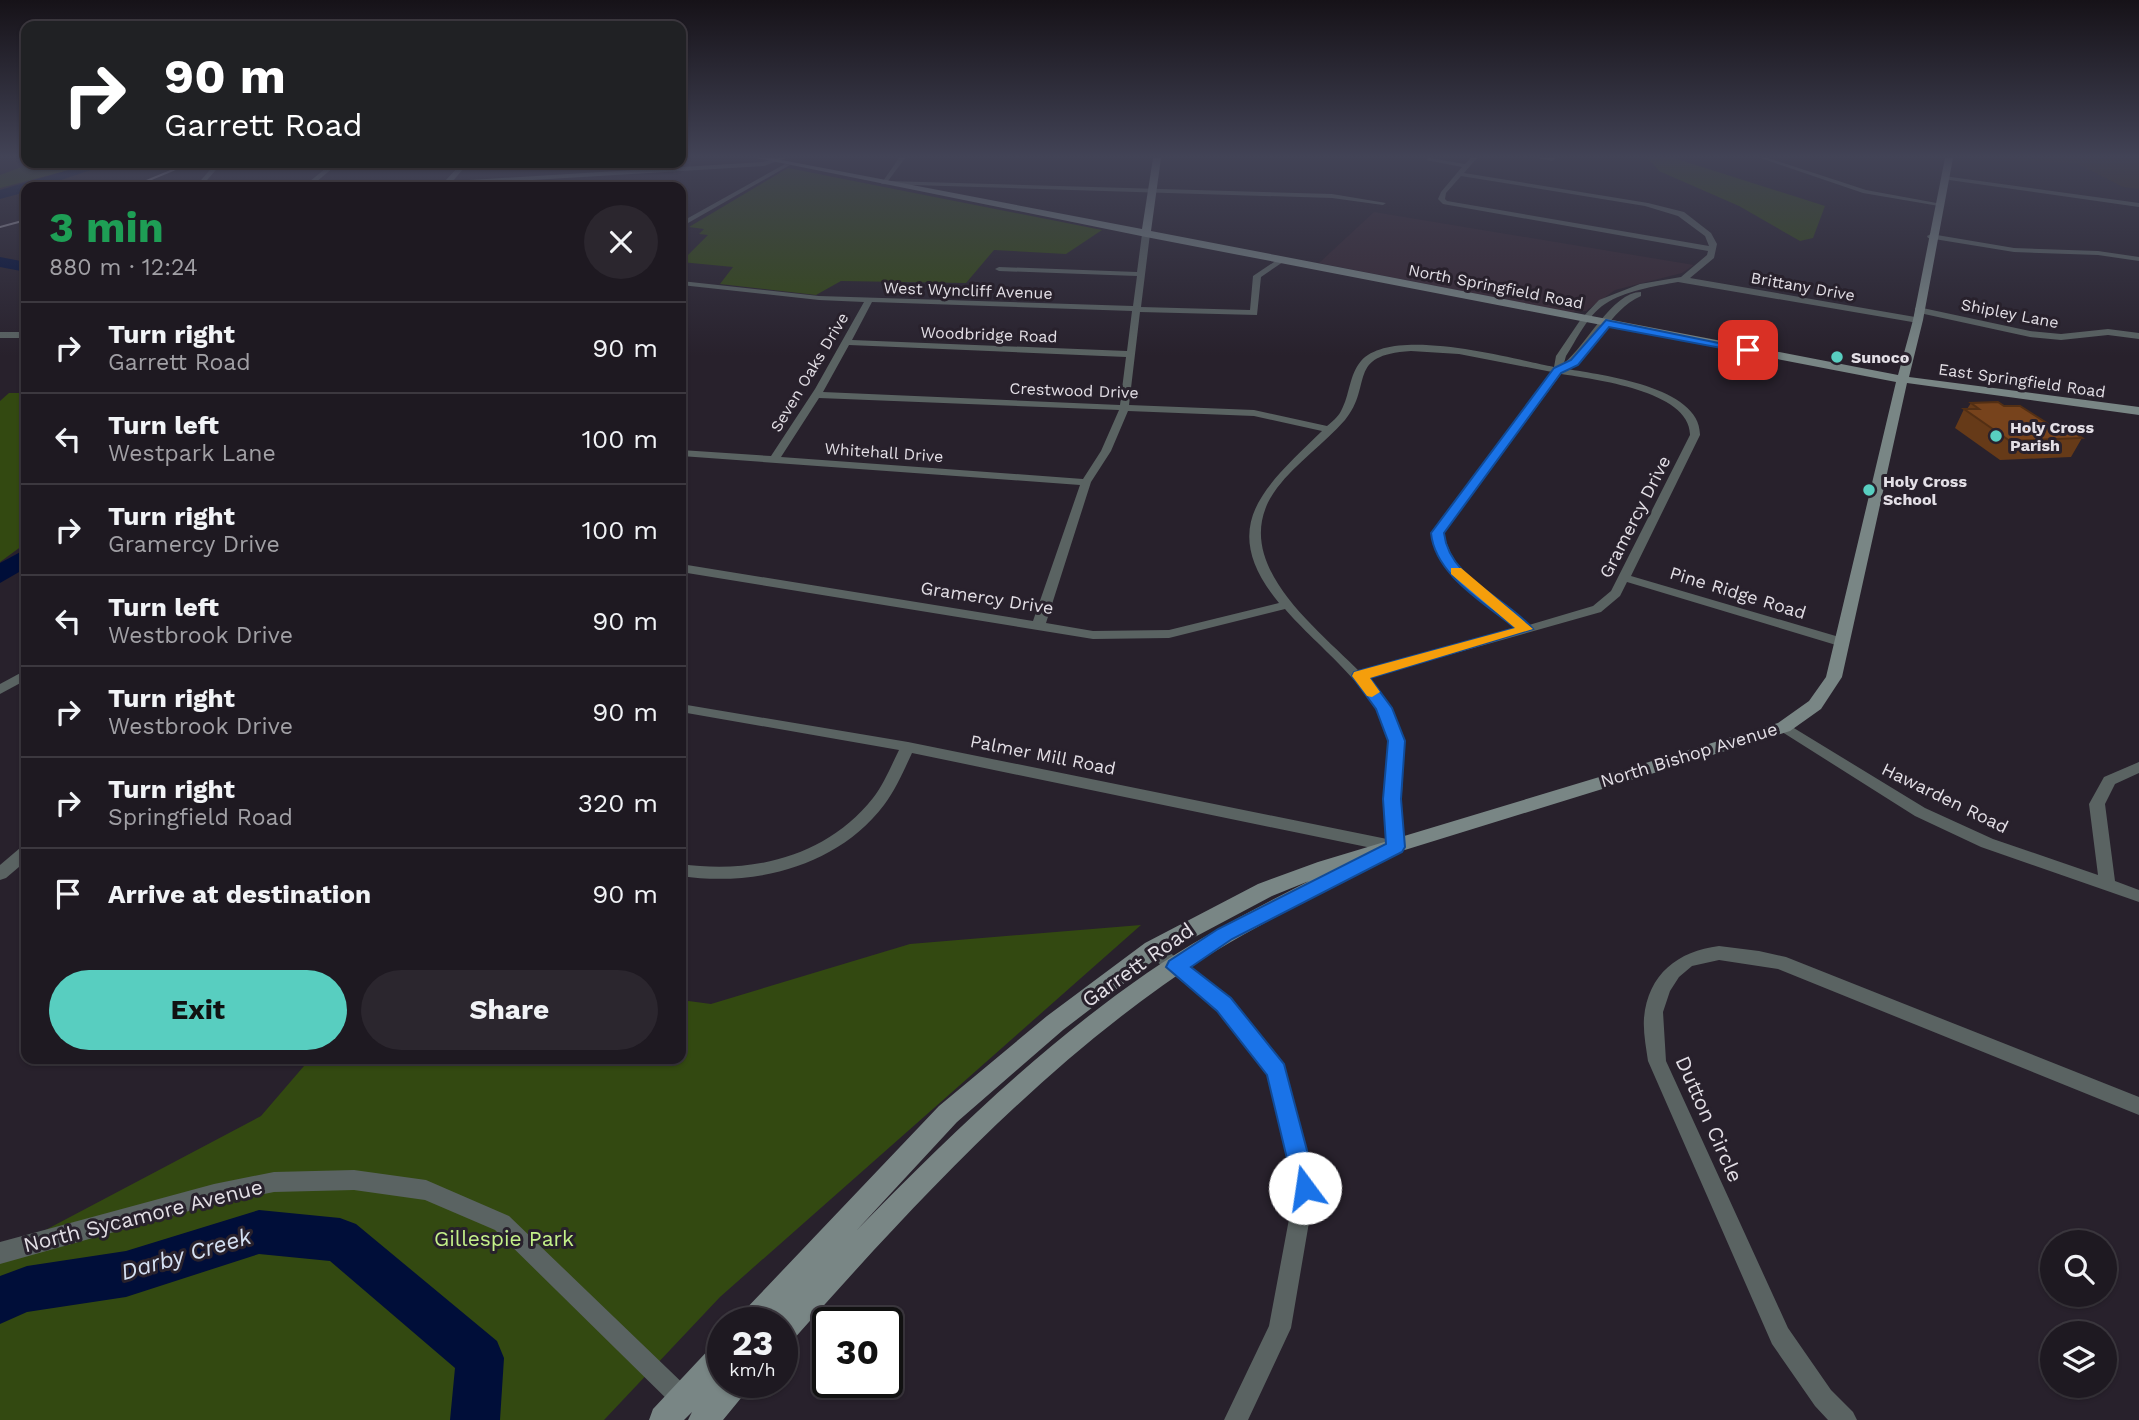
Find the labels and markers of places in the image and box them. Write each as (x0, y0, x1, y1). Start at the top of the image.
pin (1718, 320, 1778, 380)
place label: Sunoco (1851, 348, 1910, 367)
marker: Sunoco (1829, 349, 1845, 365)
place label: Holy Cross Parish (2010, 418, 2094, 455)
marker: Holy Cross Parish (1988, 428, 2004, 444)
place label: Holy Cross School (1883, 472, 1967, 509)
marker: Holy Cross School (1861, 482, 1877, 498)

